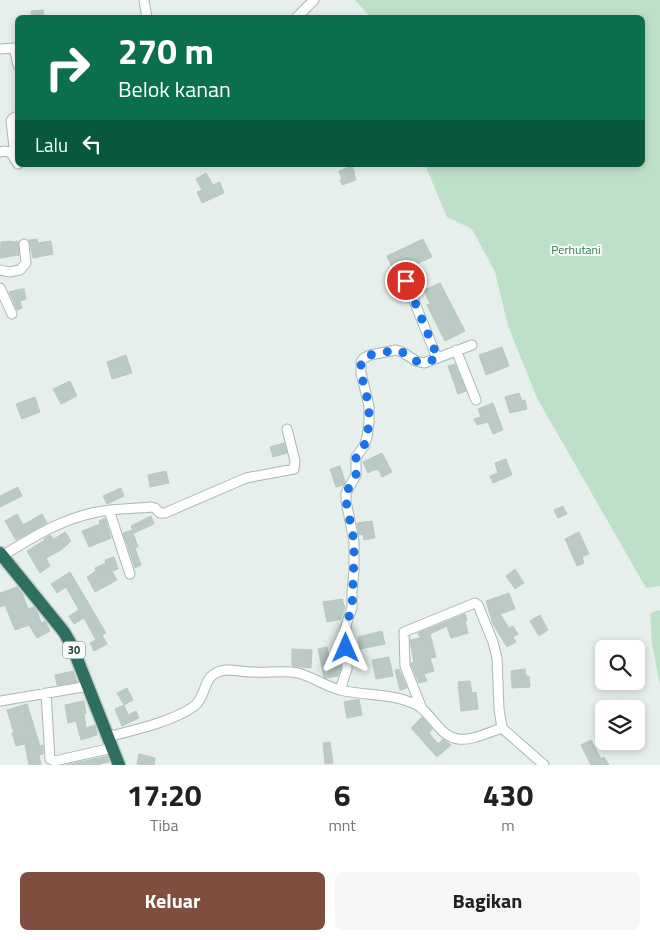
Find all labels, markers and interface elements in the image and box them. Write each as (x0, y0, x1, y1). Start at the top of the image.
text: 270 m (118, 24, 214, 78)
icon: right (35, 35, 100, 100)
text: Belok kanan (118, 72, 231, 106)
text: Lalu (35, 130, 68, 159)
icon: left (78, 130, 106, 158)
park label: Perhutani (551, 240, 601, 259)
pin (385, 260, 427, 302)
icon: arrive (392, 267, 420, 295)
position arrow (319, 621, 371, 673)
map controls (595, 640, 645, 750)
button: search (595, 640, 645, 690)
road number: 30 (63, 642, 85, 658)
button: layers (595, 700, 645, 750)
text: 17:20 (127, 772, 202, 818)
text: 6 (334, 772, 351, 818)
text: 430 (483, 772, 533, 818)
text: Tiba (150, 813, 178, 837)
text: mnt (328, 813, 356, 837)
text: m (501, 813, 515, 837)
button: Keluar (20, 872, 325, 930)
button: Bagikan (335, 872, 640, 930)

